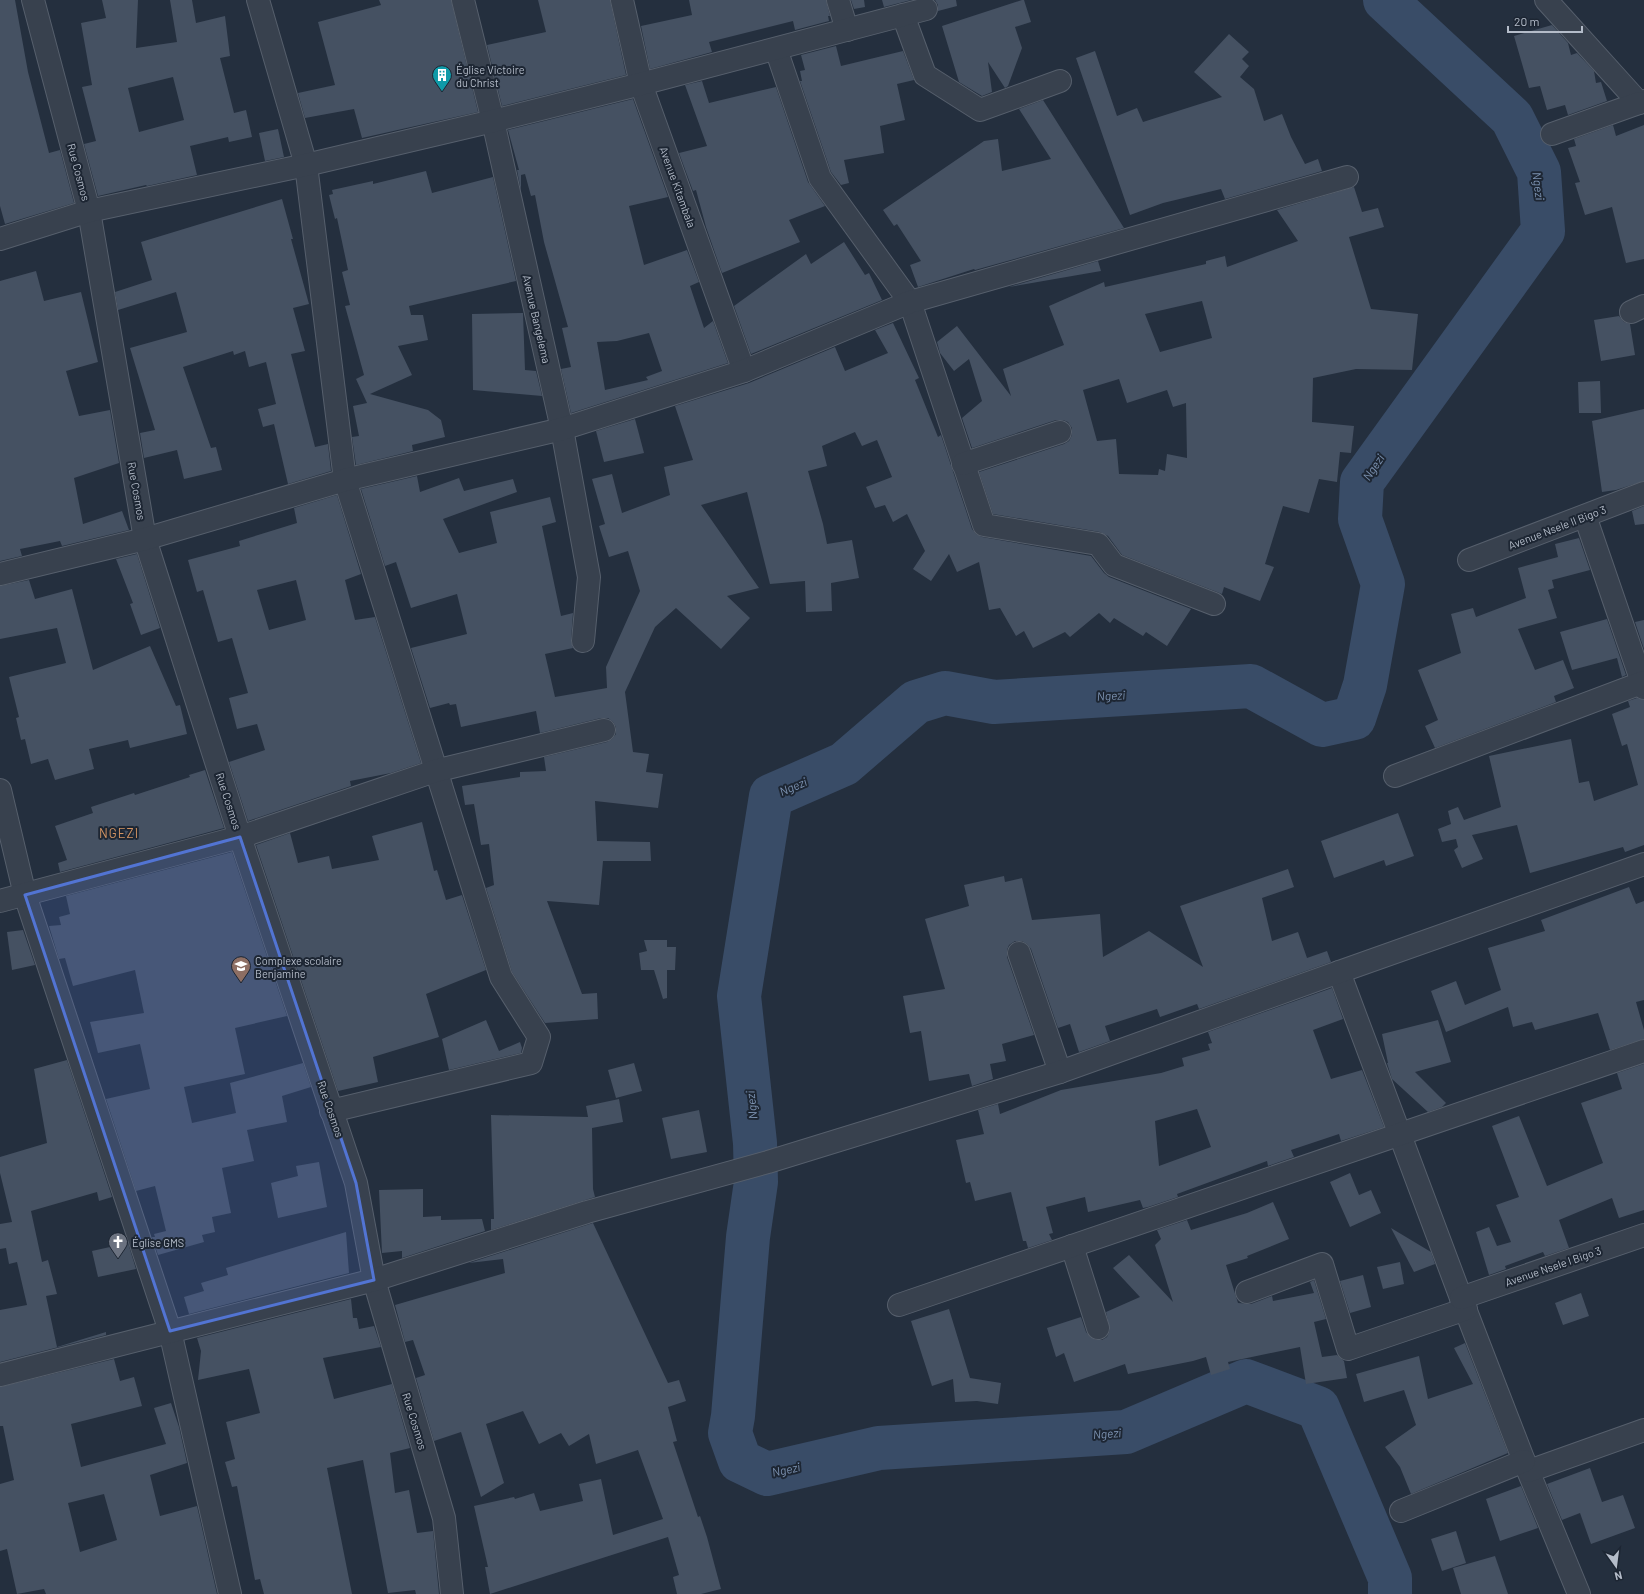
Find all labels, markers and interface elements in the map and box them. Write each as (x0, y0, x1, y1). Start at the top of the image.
scale bar (1508, 8, 1582, 34)
text: 20 m (1514, 14, 1540, 28)
place label: Église Victoire du Christ (456, 63, 525, 89)
building icon: Église Victoire du Christ (431, 64, 453, 92)
street label: Rue Cosmos (65, 142, 93, 202)
street label: Avenue Kitambala (657, 145, 699, 229)
water label: Ngezi (1530, 171, 1548, 201)
street label: Avenue Bangelema (520, 273, 554, 365)
water label: Ngezi (1359, 451, 1387, 483)
street label: Rue Cosmos (125, 461, 149, 521)
street label: Avenue Nsele II Bigo 3 (1506, 502, 1608, 552)
water label: Ngezi (1096, 687, 1126, 703)
street label: Rue Cosmos (214, 771, 244, 831)
water label: Ngezi (777, 774, 809, 798)
district label: NGEZI (99, 825, 139, 841)
place label: Complexe scolaire Benjamine (255, 954, 342, 980)
school or university icon: Complexe scolaire Benjamine (230, 955, 252, 983)
street label: Rue Cosmos (315, 1079, 347, 1139)
water label: Ngezi (743, 1090, 759, 1120)
church icon: Église GMS (107, 1231, 129, 1259)
place label: Église GMS (132, 1236, 184, 1249)
street label: Avenue Nsele I Bigo 3 (1503, 1243, 1603, 1289)
street label: Rue Cosmos (400, 1391, 430, 1451)
water label: Ngezi (1092, 1425, 1122, 1441)
water label: Ngezi (771, 1459, 801, 1479)
north arrow (1596, 1546, 1636, 1586)
text: N (1613, 1569, 1624, 1583)

